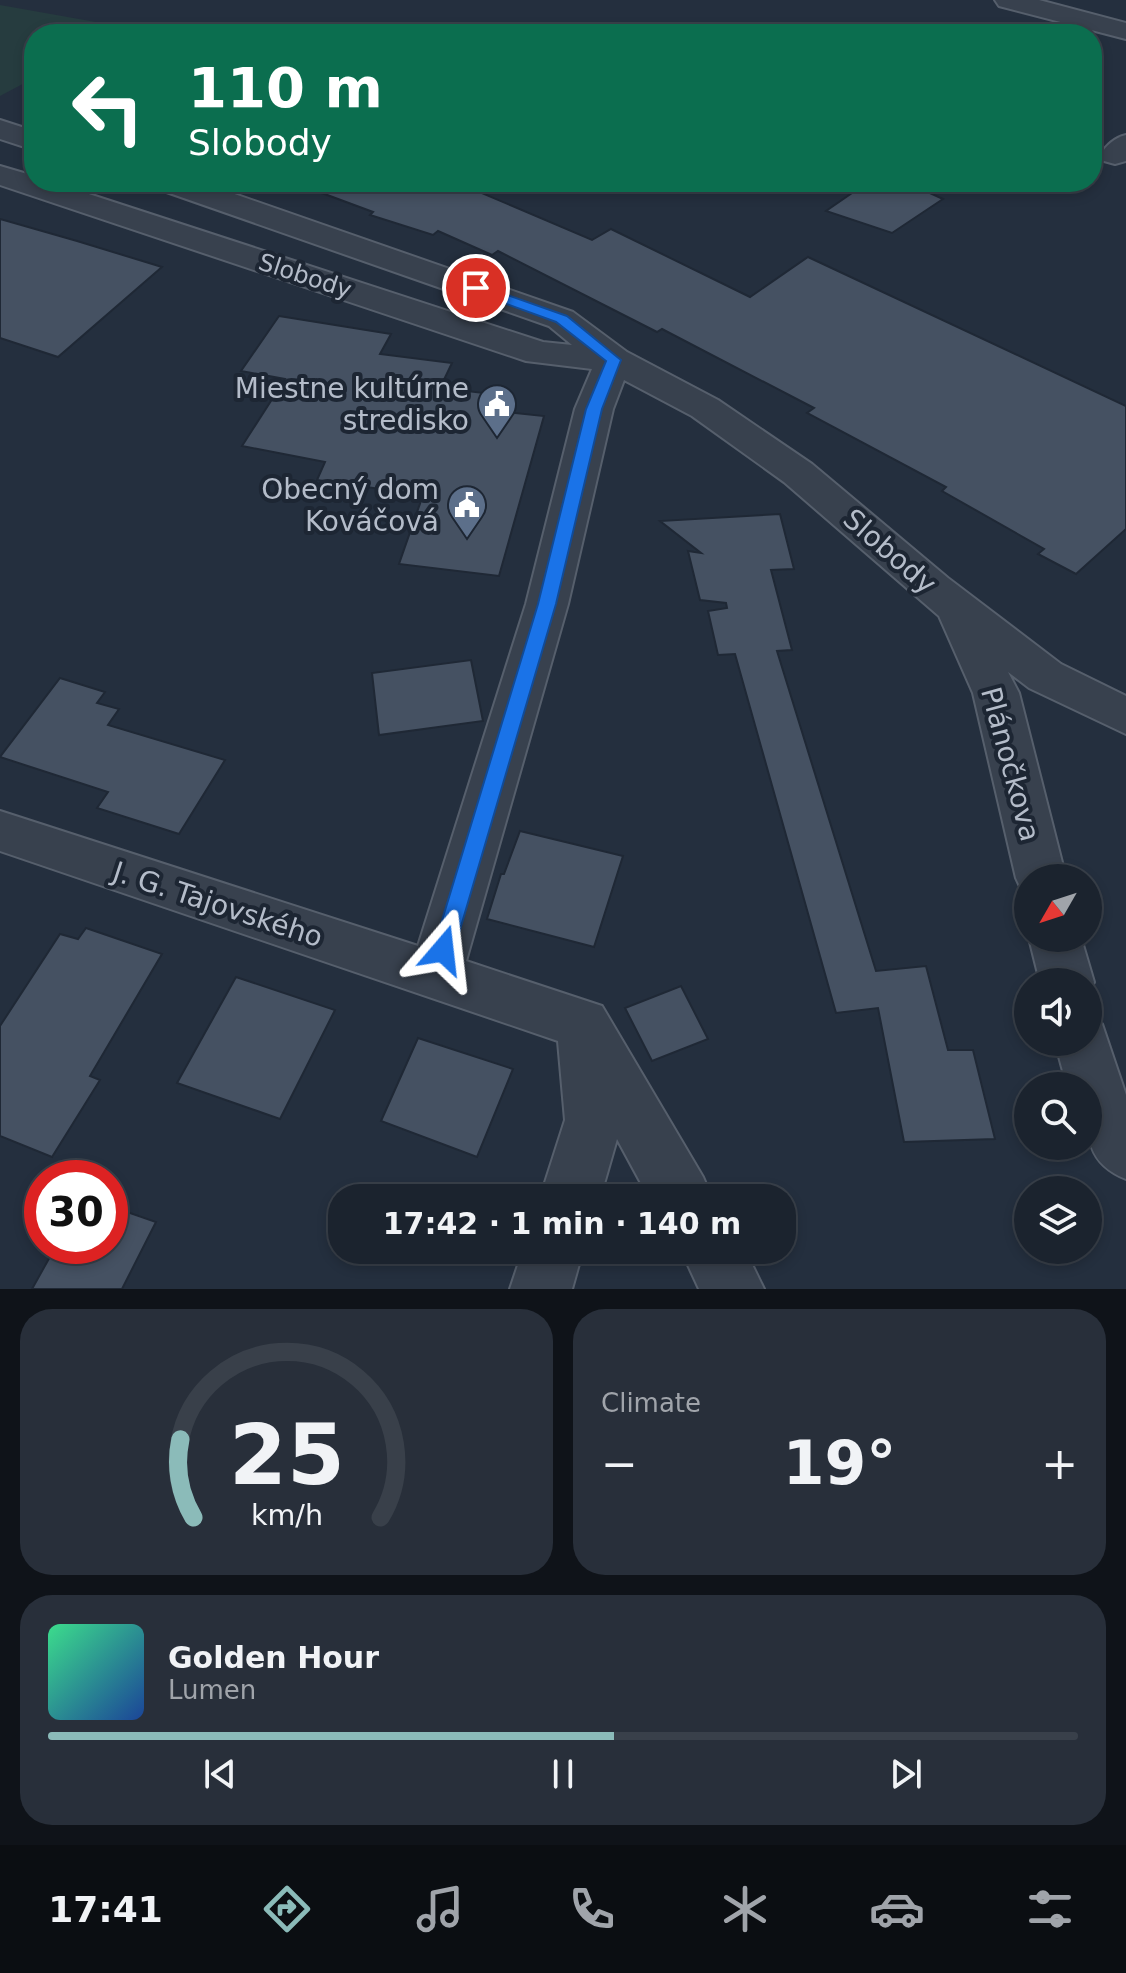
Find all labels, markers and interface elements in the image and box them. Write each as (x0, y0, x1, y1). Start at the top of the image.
text: 110 m (188, 55, 383, 120)
icon: left (56, 56, 160, 160)
text: Slobody (188, 122, 332, 163)
street label: Slobody (255, 248, 355, 304)
pin (442, 254, 510, 322)
icon: arrive (454, 266, 498, 310)
place label: Miestne kultúrne stredisko (235, 372, 469, 437)
public building icon: Miestne kultúrne stredisko (476, 383, 518, 438)
place label: Obecný dom Kováčová (261, 473, 439, 538)
public building icon: Obecný dom Kováčová (446, 484, 488, 539)
street label: Slobody (837, 502, 943, 601)
street label: Plánočkova (974, 683, 1047, 845)
street label: J. G. Tajovského (107, 854, 327, 954)
north arrow (1014, 864, 1102, 952)
map controls (1014, 864, 1102, 1264)
position arrow (401, 908, 485, 992)
button: sound (1014, 968, 1102, 1056)
button: search (1014, 1072, 1102, 1160)
speed limit sign: 30 (24, 1160, 128, 1264)
button: layers (1014, 1176, 1102, 1264)
text: 17:42 · 1 min · 140 m (383, 1206, 741, 1241)
text: Climate (601, 1388, 701, 1418)
text: 25 (229, 1407, 344, 1504)
text: 19° (783, 1428, 896, 1498)
text: − (601, 1438, 638, 1489)
text: + (1041, 1438, 1078, 1489)
text: km/h (250, 1498, 323, 1532)
text: Golden Hour (168, 1640, 379, 1675)
text: Lumen (168, 1675, 256, 1705)
icon: previous (198, 1752, 242, 1796)
icon: pause (541, 1752, 585, 1796)
icon: next (884, 1752, 928, 1796)
icon: directions (259, 1881, 315, 1937)
icon: music (412, 1881, 468, 1937)
icon: phone (564, 1881, 620, 1937)
icon: climate (717, 1881, 773, 1937)
icon: car (869, 1881, 925, 1937)
icon: filters (1022, 1881, 1078, 1937)
text: 17:41 (48, 1889, 163, 1930)

